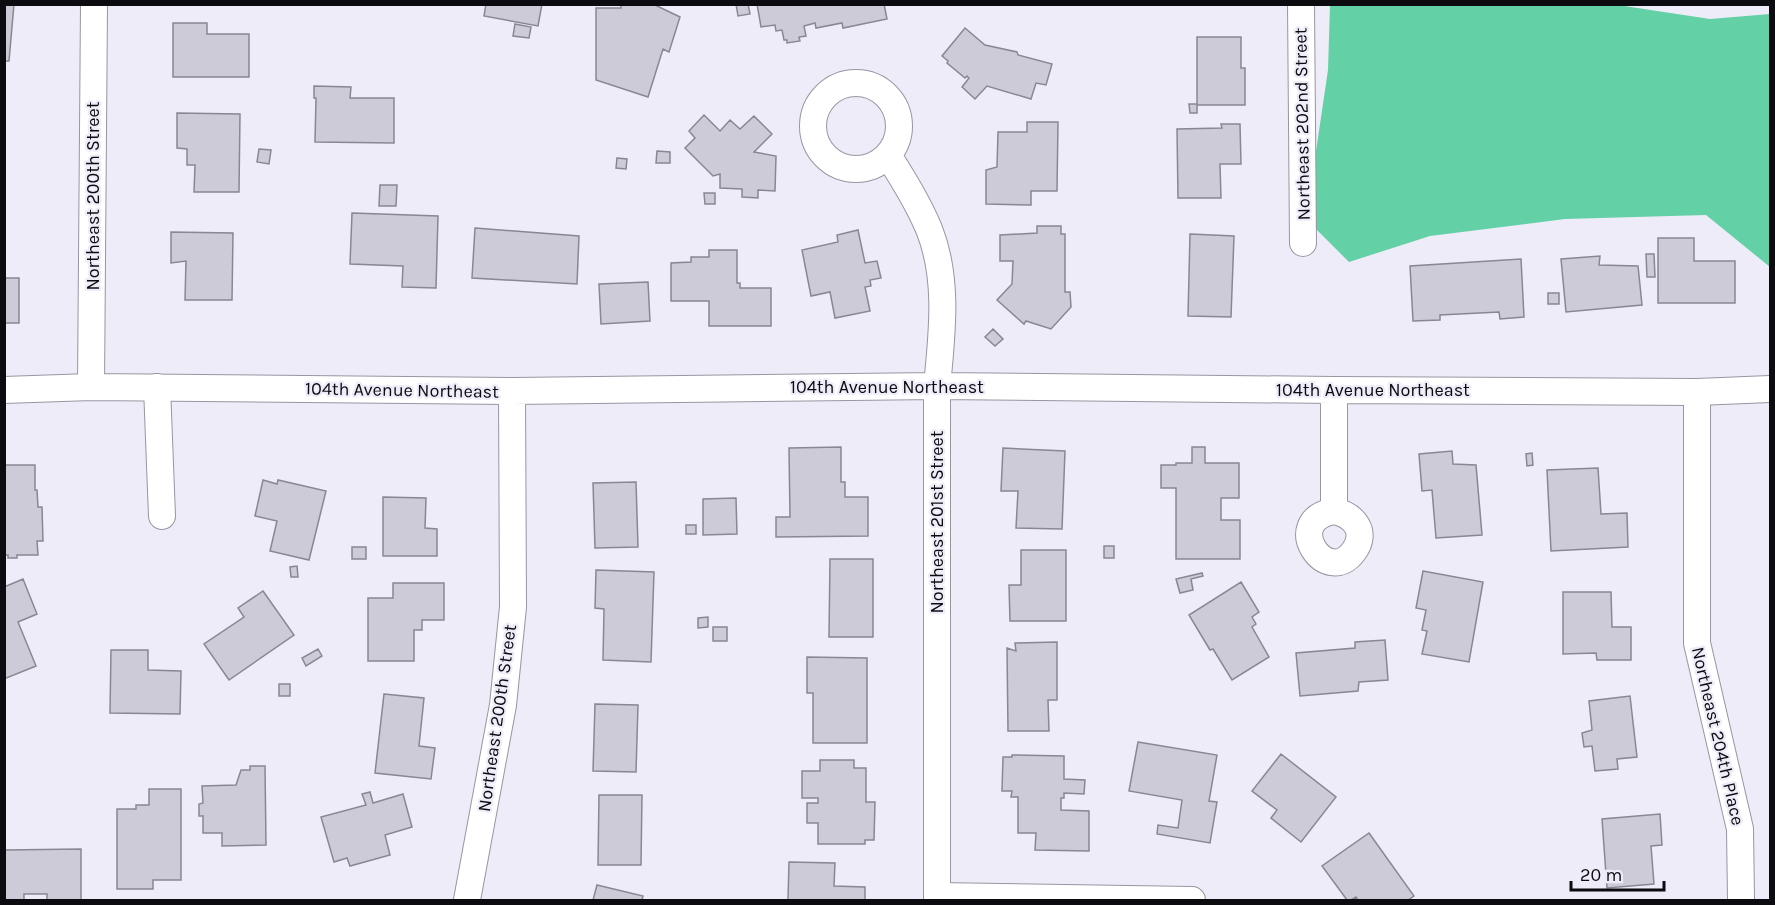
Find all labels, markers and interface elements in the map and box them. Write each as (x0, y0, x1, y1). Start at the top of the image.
street label: Northeast 202nd Street (1289, 27, 1315, 221)
street label: Northeast 200th Street (82, 101, 104, 291)
street label: 104th Avenue Northeast (790, 376, 984, 398)
street label: 104th Avenue Northeast (305, 377, 499, 403)
street label: 104th Avenue Northeast (1276, 379, 1470, 401)
street label: Northeast 201st Street (926, 430, 948, 613)
street label: Northeast 200th Street (473, 623, 521, 813)
street label: Northeast 204th Place (1687, 645, 1749, 827)
scale bar (1571, 854, 1664, 892)
text: 20 m (1580, 864, 1622, 886)

